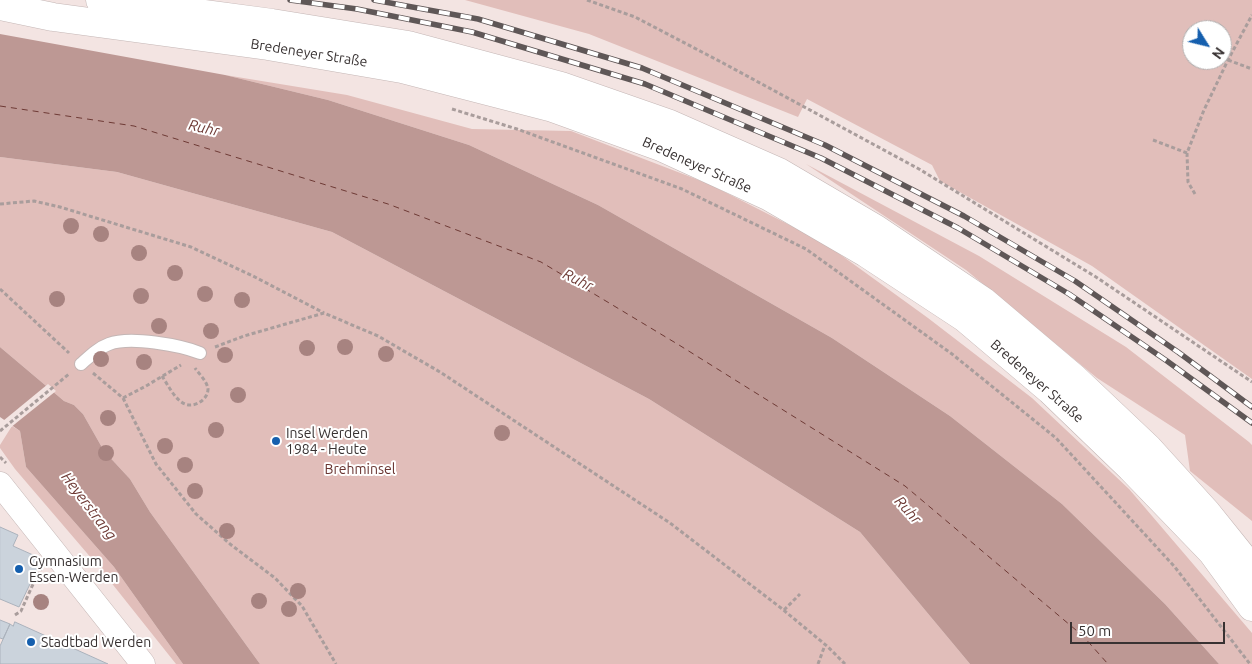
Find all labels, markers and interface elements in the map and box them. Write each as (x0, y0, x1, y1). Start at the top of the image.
north arrow (1182, 20, 1232, 70)
street label: Bredeneyer Straße (249, 35, 369, 71)
text: N (1209, 44, 1228, 62)
water label: Ruhr (187, 116, 221, 140)
street label: Bredeneyer Straße (640, 133, 754, 197)
water label: Ruhr (560, 265, 596, 295)
street label: Bredeneyer Straße (987, 336, 1087, 426)
place label: Insel Werden 1984 - Heute (286, 425, 368, 458)
marker: Insel Werden 1984 - Heute (270, 435, 282, 447)
park label: Brehminsel (325, 461, 395, 477)
water label: Heyerstrang (58, 468, 120, 544)
water label: Ruhr (891, 492, 925, 528)
place label: Gymnasium Essen-Werden (29, 553, 118, 586)
marker: Gymnasium Essen-Werden (13, 563, 25, 575)
scale bar (1072, 612, 1227, 644)
text: 50 m (1078, 622, 1111, 639)
place label: Stadtbad Werden (41, 634, 151, 650)
marker: Stadtbad Werden (25, 636, 37, 648)

